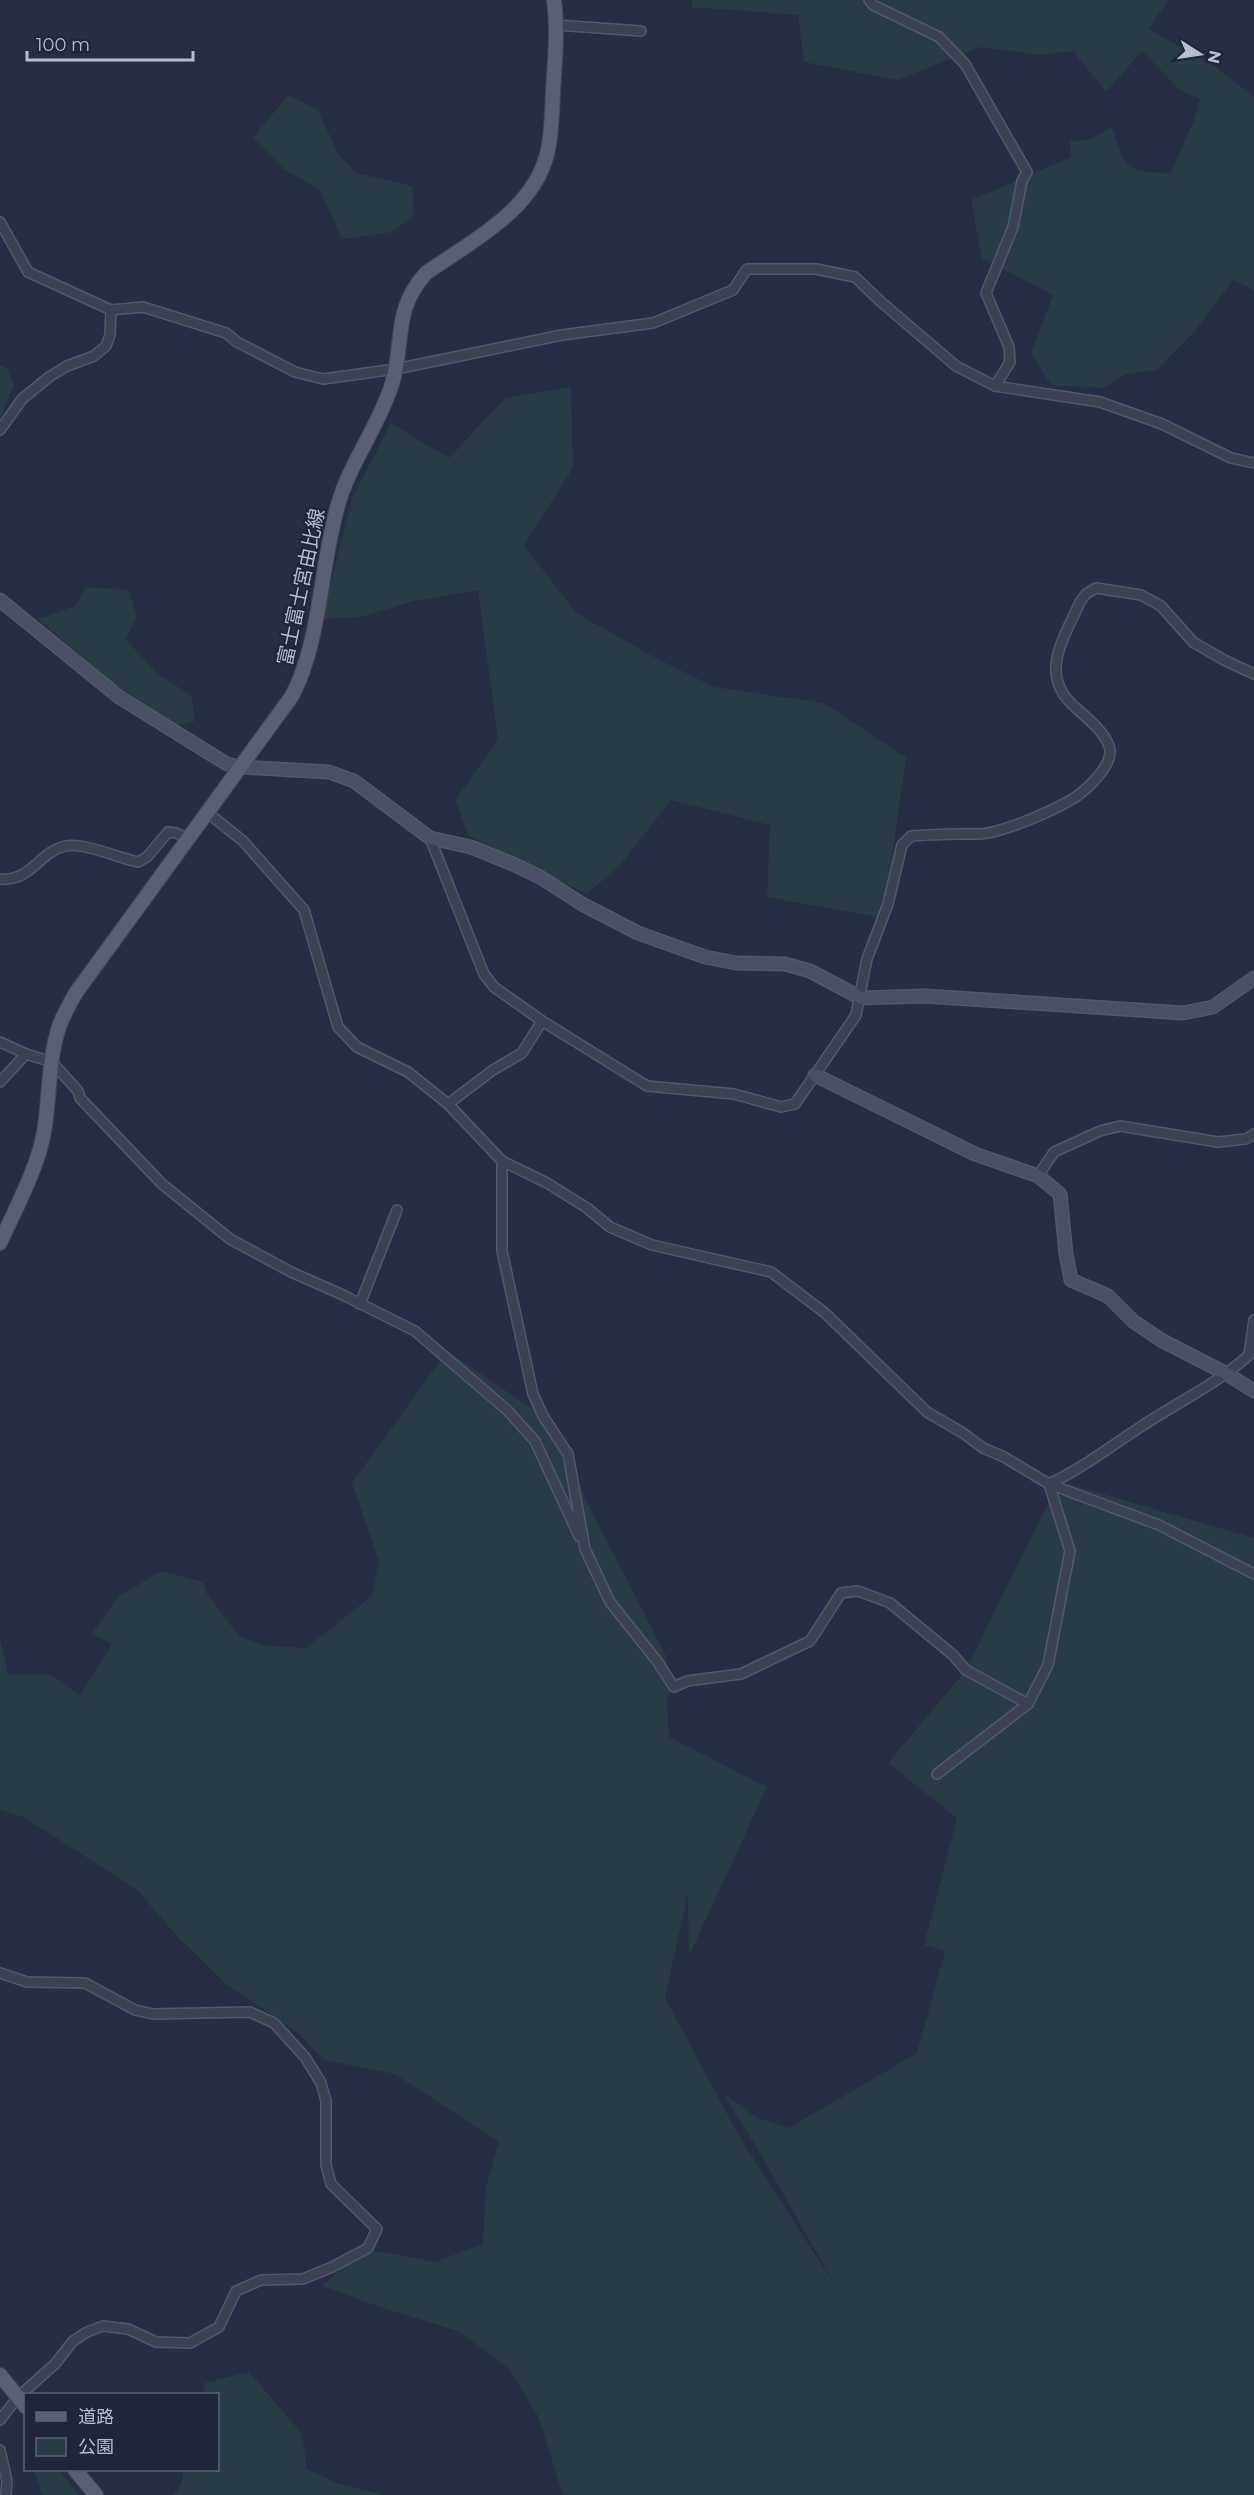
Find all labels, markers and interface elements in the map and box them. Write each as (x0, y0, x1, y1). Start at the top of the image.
scale bar (27, 24, 194, 62)
north arrow (1170, 24, 1230, 84)
text: 100 m (36, 34, 90, 56)
text: N (1204, 49, 1225, 65)
street label: 富士富士宮由比線 (273, 506, 329, 668)
legend (24, 2393, 219, 2471)
text: 道路 (78, 2406, 114, 2428)
text: 公園 (78, 2436, 114, 2458)

